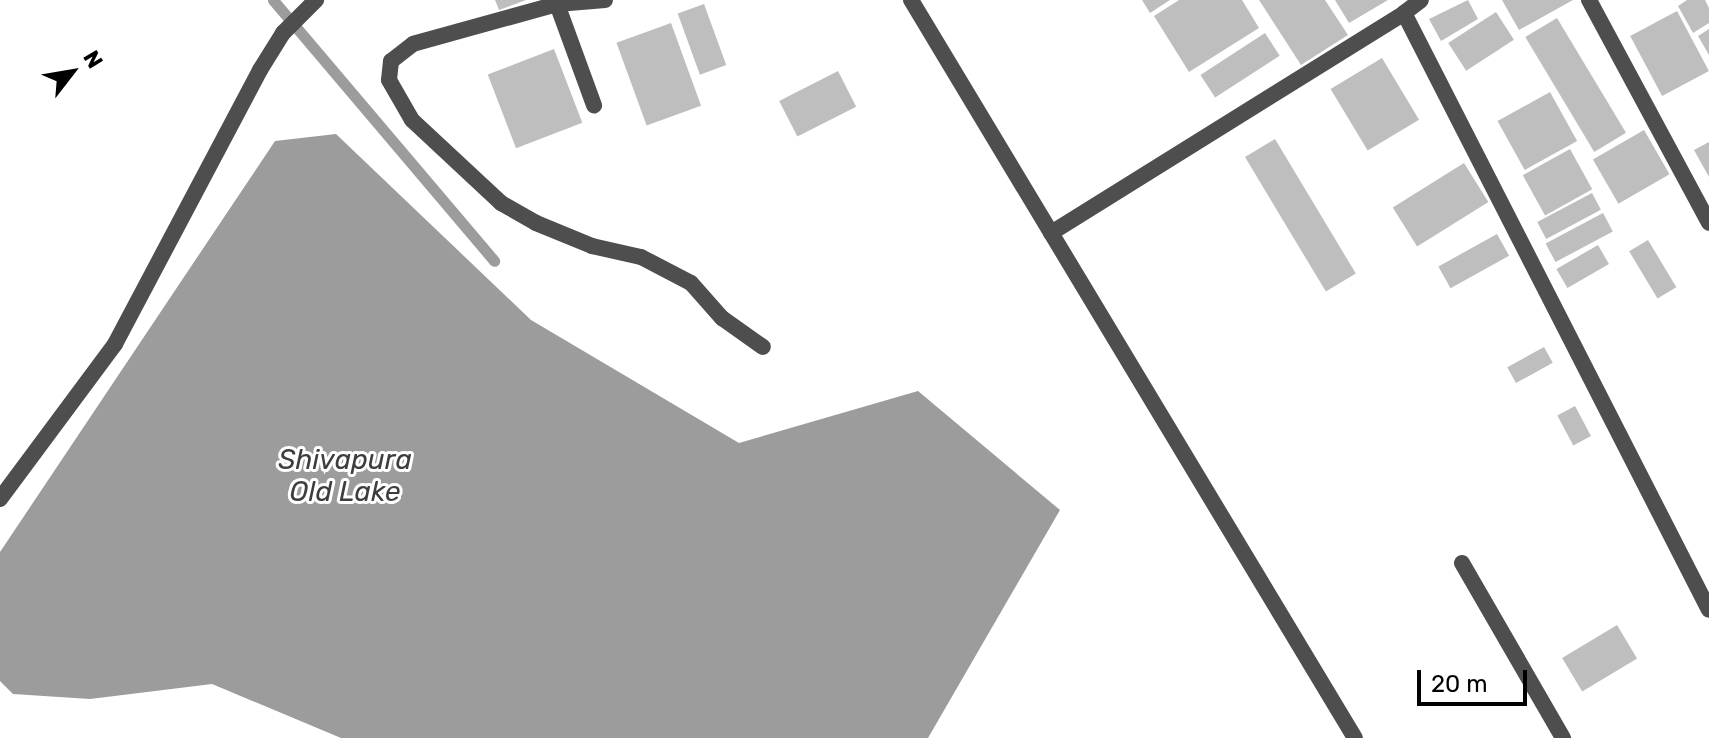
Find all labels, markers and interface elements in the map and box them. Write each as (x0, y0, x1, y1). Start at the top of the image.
north arrow (32, 32, 112, 112)
text: N (77, 46, 109, 73)
water label: Shivapura Old Lake (278, 443, 412, 509)
scale bar (1421, 654, 1531, 704)
text: 20 m (1431, 670, 1488, 698)

